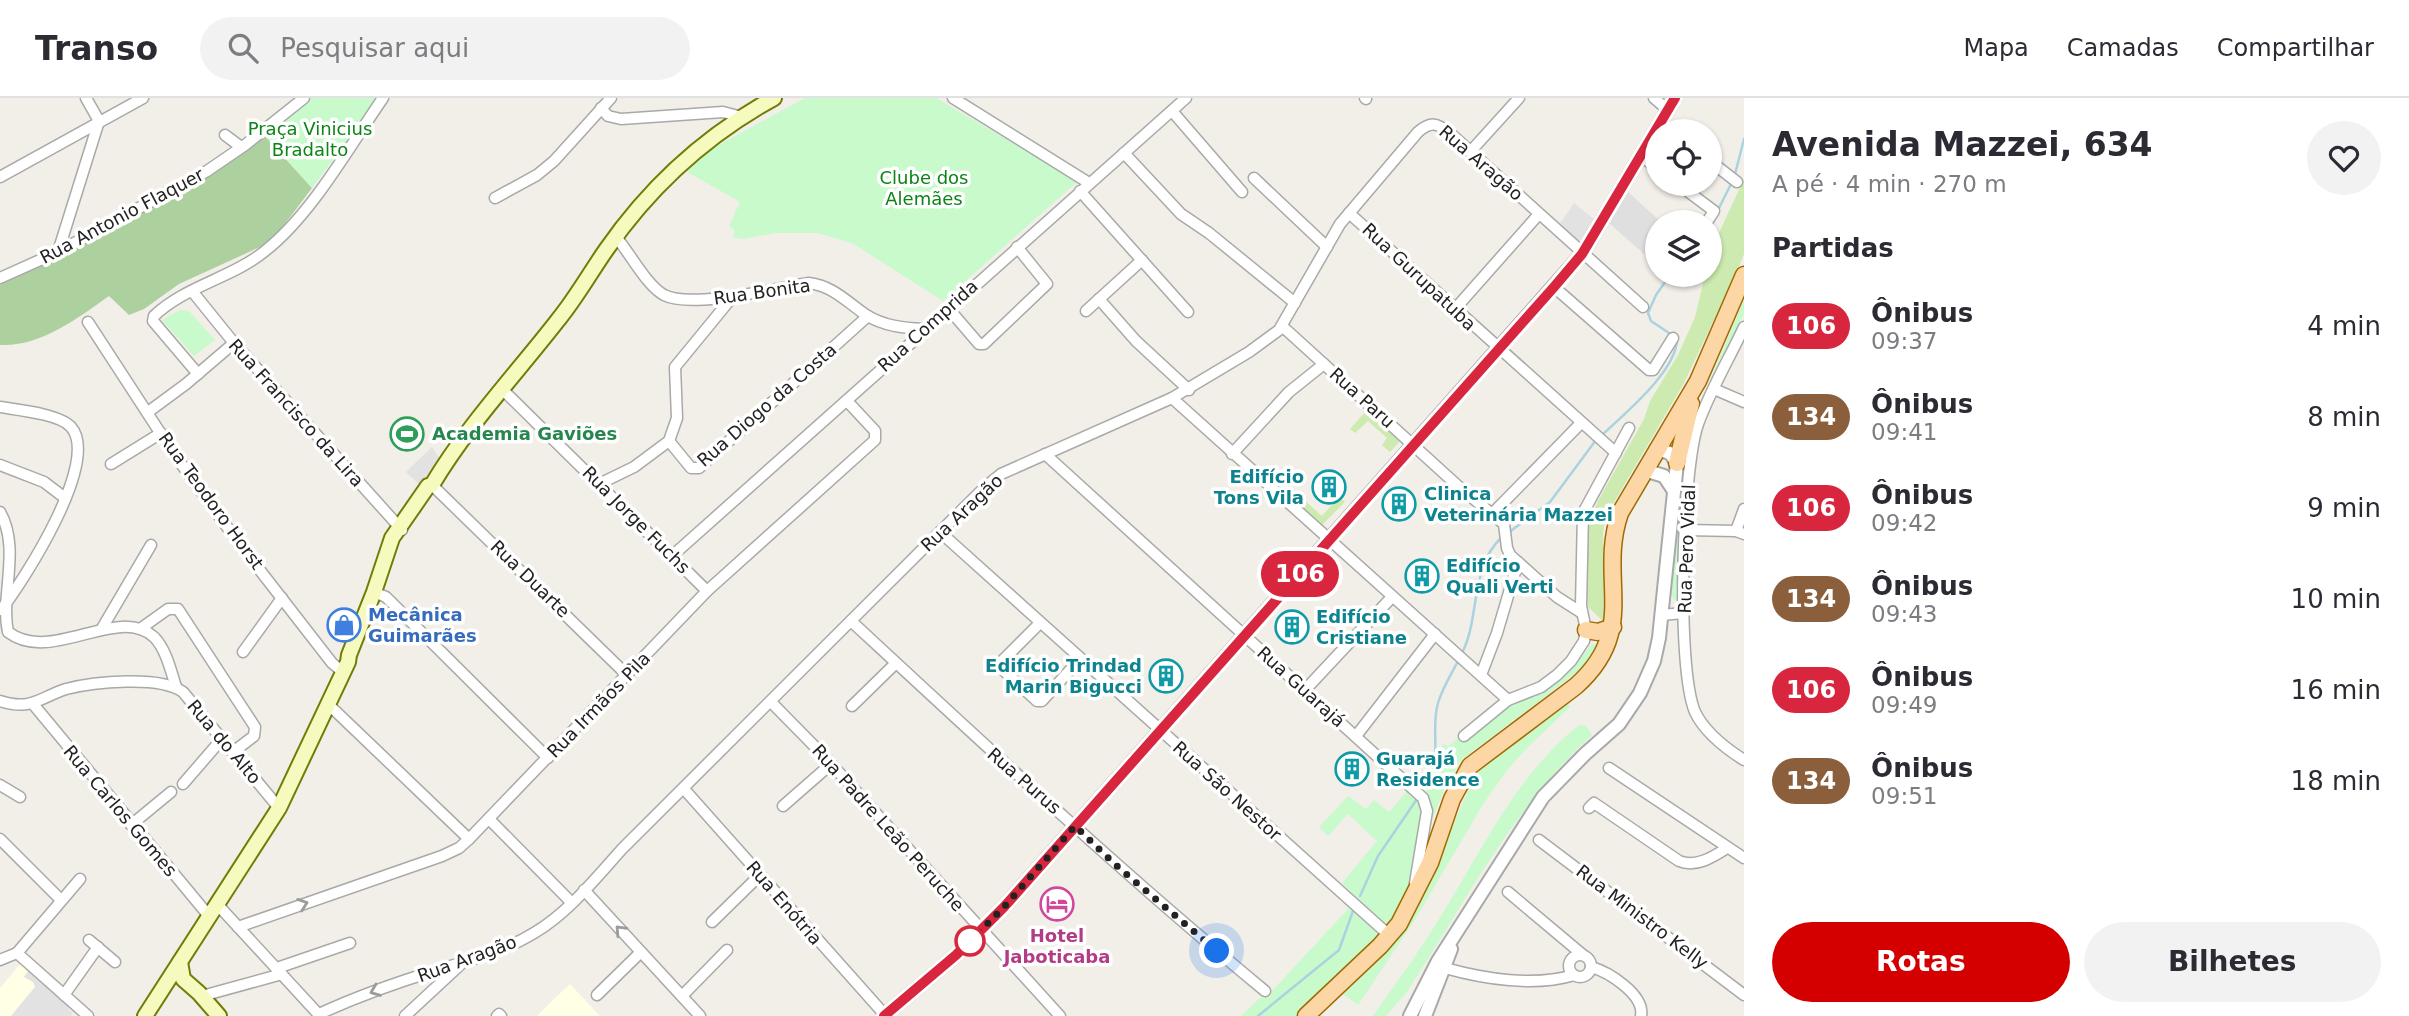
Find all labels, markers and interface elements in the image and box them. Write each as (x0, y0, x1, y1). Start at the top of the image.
search box (200, 17, 690, 80)
text: Transo (35, 29, 158, 68)
icon: search (224, 29, 262, 67)
text: Pesquisar aqui (280, 33, 469, 63)
text: Mapa (1963, 34, 2029, 62)
text: Camadas (2067, 34, 2179, 62)
text: Compartilhar (2217, 34, 2374, 62)
park label: Praça Vinicius Bradalto (248, 118, 372, 160)
map controls (1645, 119, 1722, 287)
button: locate (1645, 119, 1722, 196)
street label: Rua Aragão (1435, 121, 1527, 205)
button: heart (2307, 121, 2381, 195)
text: Avenida Mazzei, 634 (1772, 125, 2153, 164)
street label: Rua Antonio Flaquer (36, 163, 208, 268)
park label: Clube dos Alemães (879, 167, 969, 209)
text: A pé · 4 min · 270 m (1772, 171, 2007, 197)
button: layers (1645, 210, 1722, 287)
street label: Rua Gurupatuba (1358, 219, 1480, 335)
text: Partidas (1772, 233, 1894, 263)
street label: Rua Bonita (712, 274, 812, 309)
street label: Rua Comprida (873, 275, 982, 376)
text: Ônibus (1871, 298, 1973, 328)
text: 4 min (2307, 311, 2381, 341)
text: 106 (1786, 312, 1836, 340)
text: 09:37 (1871, 328, 1937, 354)
street label: Rua Francisco da Lira (225, 335, 368, 491)
street label: Rua Diogo da Costa (693, 339, 840, 471)
street label: Rua Paru (1326, 363, 1399, 432)
text: Ônibus (1871, 389, 1973, 419)
text: 8 min (2307, 402, 2381, 432)
text: 134 (1786, 403, 1836, 431)
sports icon: Academia Gaviões (388, 415, 426, 453)
text: 09:41 (1871, 419, 1937, 445)
place label: Academia Gaviões (432, 423, 617, 444)
street label: Rua Teodoro Horst (155, 428, 268, 573)
street label: Rua Jorge Fuchs (578, 462, 694, 578)
place label: Edifício Tons Vila (1214, 466, 1304, 508)
building icon: Edifício Tons Vila (1310, 468, 1348, 506)
street label: Rua Aragão (916, 469, 1007, 556)
text: Ônibus (1871, 480, 1973, 510)
place label: Clinica Veterinária Mazzei (1424, 483, 1613, 525)
street label: Rua Pero Vidal (1674, 484, 1699, 614)
building icon: Clinica Veterinária Mazzei (1380, 485, 1418, 523)
text: 9 min (2307, 493, 2381, 523)
text: 106 (1786, 494, 1836, 522)
text: 09:42 (1871, 510, 1937, 536)
street label: Rua Duarte (486, 536, 574, 622)
line badge: 106 (1260, 551, 1340, 597)
place label: Edifício Quali Verti (1446, 555, 1554, 597)
building icon: Edifício Quali Verti (1403, 557, 1441, 595)
text: 106 (1275, 560, 1325, 588)
text: Ônibus (1871, 571, 1973, 601)
text: 10 min (2291, 584, 2381, 614)
text: 134 (1786, 585, 1836, 613)
text: 09:43 (1871, 601, 1937, 627)
place label: Mecânica Guimarães (368, 604, 477, 646)
shop icon: Mecânica Guimarães (325, 606, 363, 644)
place label: Edifício Cristiane (1316, 606, 1407, 648)
building icon: Edifício Cristiane (1273, 608, 1311, 646)
street label: Rua Guarajá (1253, 642, 1350, 731)
street label: Rua Irmãos Pìla (543, 647, 654, 762)
place label: Edifício Trindad Marin Bigucci (985, 655, 1142, 697)
building icon: Edifício Trindad Marin Bigucci (1147, 657, 1185, 695)
text: Ônibus (1871, 662, 1973, 692)
text: 16 min (2291, 675, 2381, 705)
text: 106 (1786, 676, 1836, 704)
text: 09:49 (1871, 692, 1937, 718)
street label: Rua do Alto (183, 695, 266, 788)
street label: Rua São Nestor (1169, 737, 1286, 845)
street label: Rua Padre Leão Peruche (808, 740, 969, 915)
street label: Rua Carlos Gomes (59, 741, 181, 881)
street label: Rua Purus (983, 743, 1065, 818)
place label: Guarajá Residence (1376, 748, 1480, 790)
building icon: Guarajá Residence (1333, 750, 1371, 788)
text: Ônibus (1871, 753, 1973, 783)
text: 18 min (2291, 766, 2381, 796)
text: 134 (1786, 767, 1836, 795)
text: 09:51 (1871, 783, 1937, 809)
street label: Rua Enótria (742, 856, 826, 949)
street label: Rua Ministro Kelly (1572, 860, 1713, 973)
hotel icon: Hotel Jaboticaba (1038, 885, 1076, 923)
one-way arrow (296, 898, 308, 912)
button: Rotas (1772, 922, 2070, 1002)
button: Bilhetes (2084, 922, 2381, 1002)
one-way arrow (616, 925, 629, 938)
place label: Hotel Jaboticaba (1002, 925, 1110, 967)
unlabelled marker (955, 926, 985, 956)
street label: Rua Aragão (414, 931, 519, 986)
your location (1199, 933, 1234, 968)
one-way arrow (369, 983, 381, 997)

